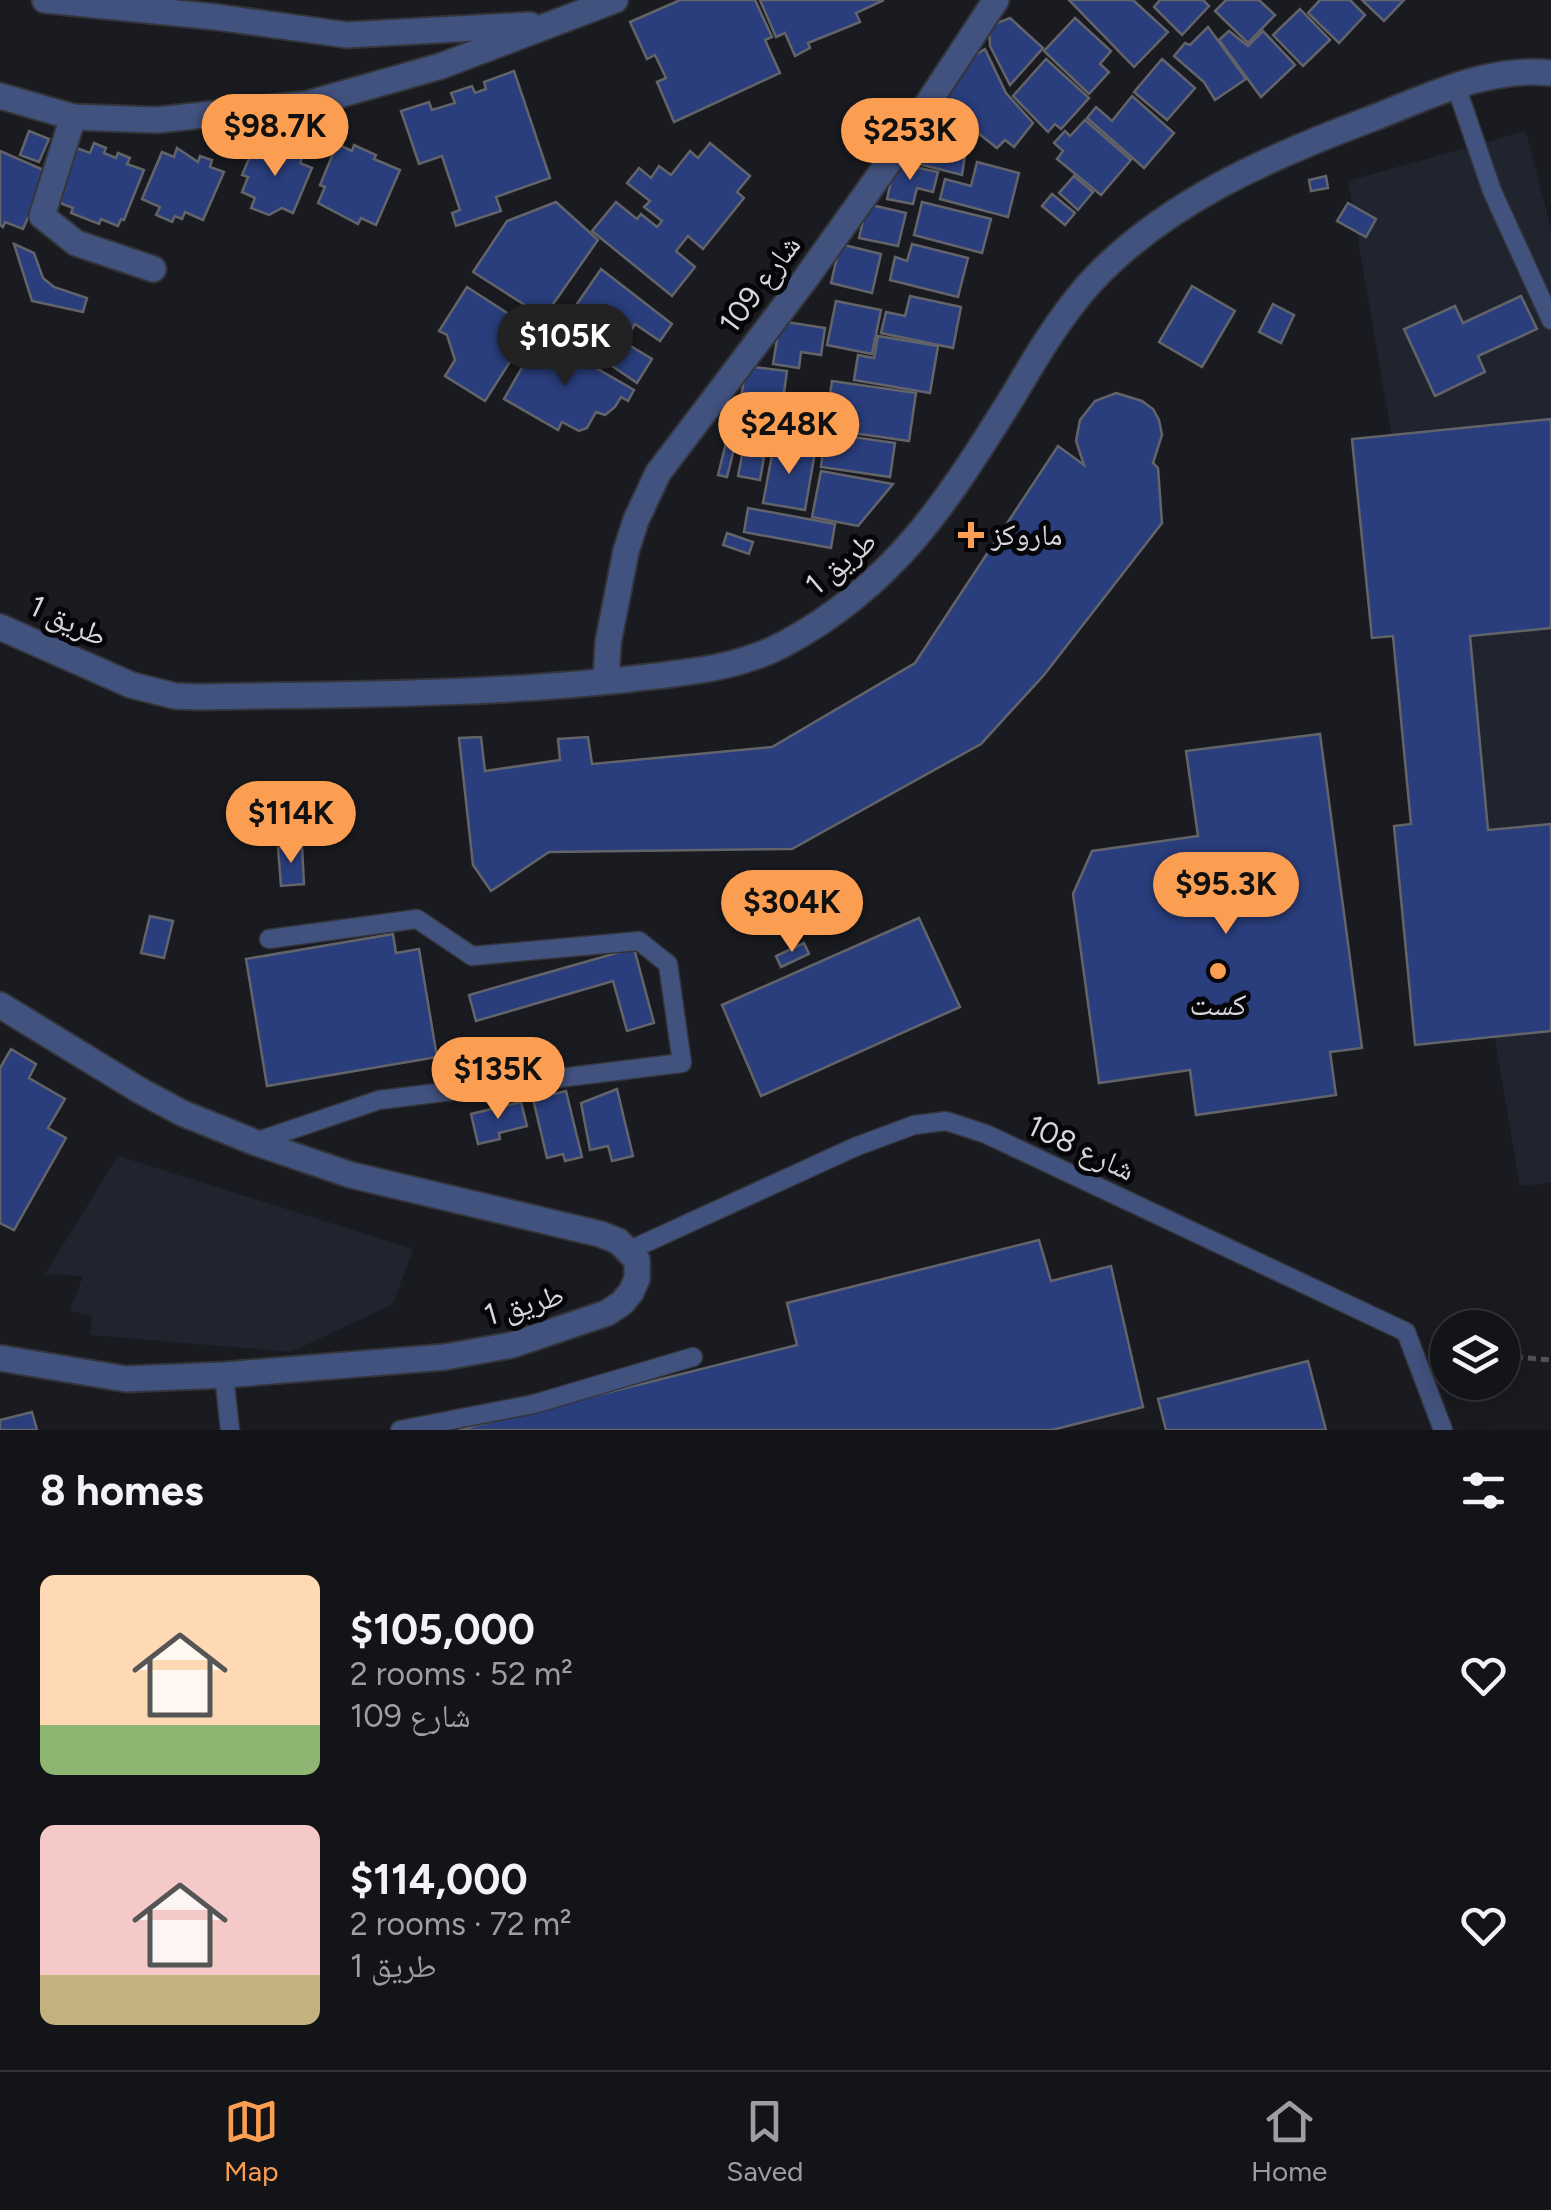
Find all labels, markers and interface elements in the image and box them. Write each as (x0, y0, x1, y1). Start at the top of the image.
pin: $98.7K (194, 94, 356, 179)
pin: $253K (840, 98, 980, 183)
text: $98.7K (224, 107, 326, 145)
text: $253K (863, 111, 957, 149)
street label: شارع 109 (711, 227, 809, 341)
pin: $105K (495, 304, 635, 389)
text: $105K (519, 317, 611, 355)
pin: $248K (719, 392, 859, 477)
text: $248K (740, 405, 838, 443)
place label: ماروكز (990, 516, 1062, 553)
street label: طريق 1 (798, 522, 884, 603)
marker: ماروكز (960, 524, 982, 546)
street label: طريق 1 (24, 587, 113, 654)
pin: $114K (221, 781, 361, 866)
text: $114K (248, 794, 334, 832)
pin: $95.3K (1145, 852, 1307, 937)
text: $95.3K (1175, 865, 1277, 903)
pin: $304K (722, 870, 862, 955)
text: $304K (743, 883, 841, 921)
marker: كست (1207, 960, 1229, 982)
place label: كست (1190, 986, 1246, 1023)
pin: $135K (428, 1037, 568, 1122)
text: $135K (454, 1050, 542, 1088)
street label: شارع 108 (1021, 1107, 1141, 1189)
street label: طريق 1 (480, 1276, 568, 1334)
map controls (1430, 1310, 1520, 1400)
button: layers (1430, 1310, 1520, 1400)
icon: filters (1456, 1463, 1511, 1518)
text: 8 homes (40, 1465, 204, 1516)
text: $105,000 (350, 1604, 535, 1655)
icon: home (120, 1615, 240, 1735)
icon: heart (1456, 1648, 1511, 1703)
text: 2 rooms · 52 m² (350, 1655, 573, 1693)
text: شارع 109 (350, 1697, 471, 1735)
text: $114,000 (350, 1854, 528, 1905)
icon: home (120, 1865, 240, 1985)
icon: heart (1456, 1898, 1511, 1953)
text: 2 rooms · 72 m² (350, 1905, 572, 1943)
text: طريق 1 (350, 1947, 437, 1985)
tab: Map (224, 2094, 279, 2188)
tab: Saved (726, 2094, 803, 2188)
tab: Home (1251, 2094, 1327, 2188)

